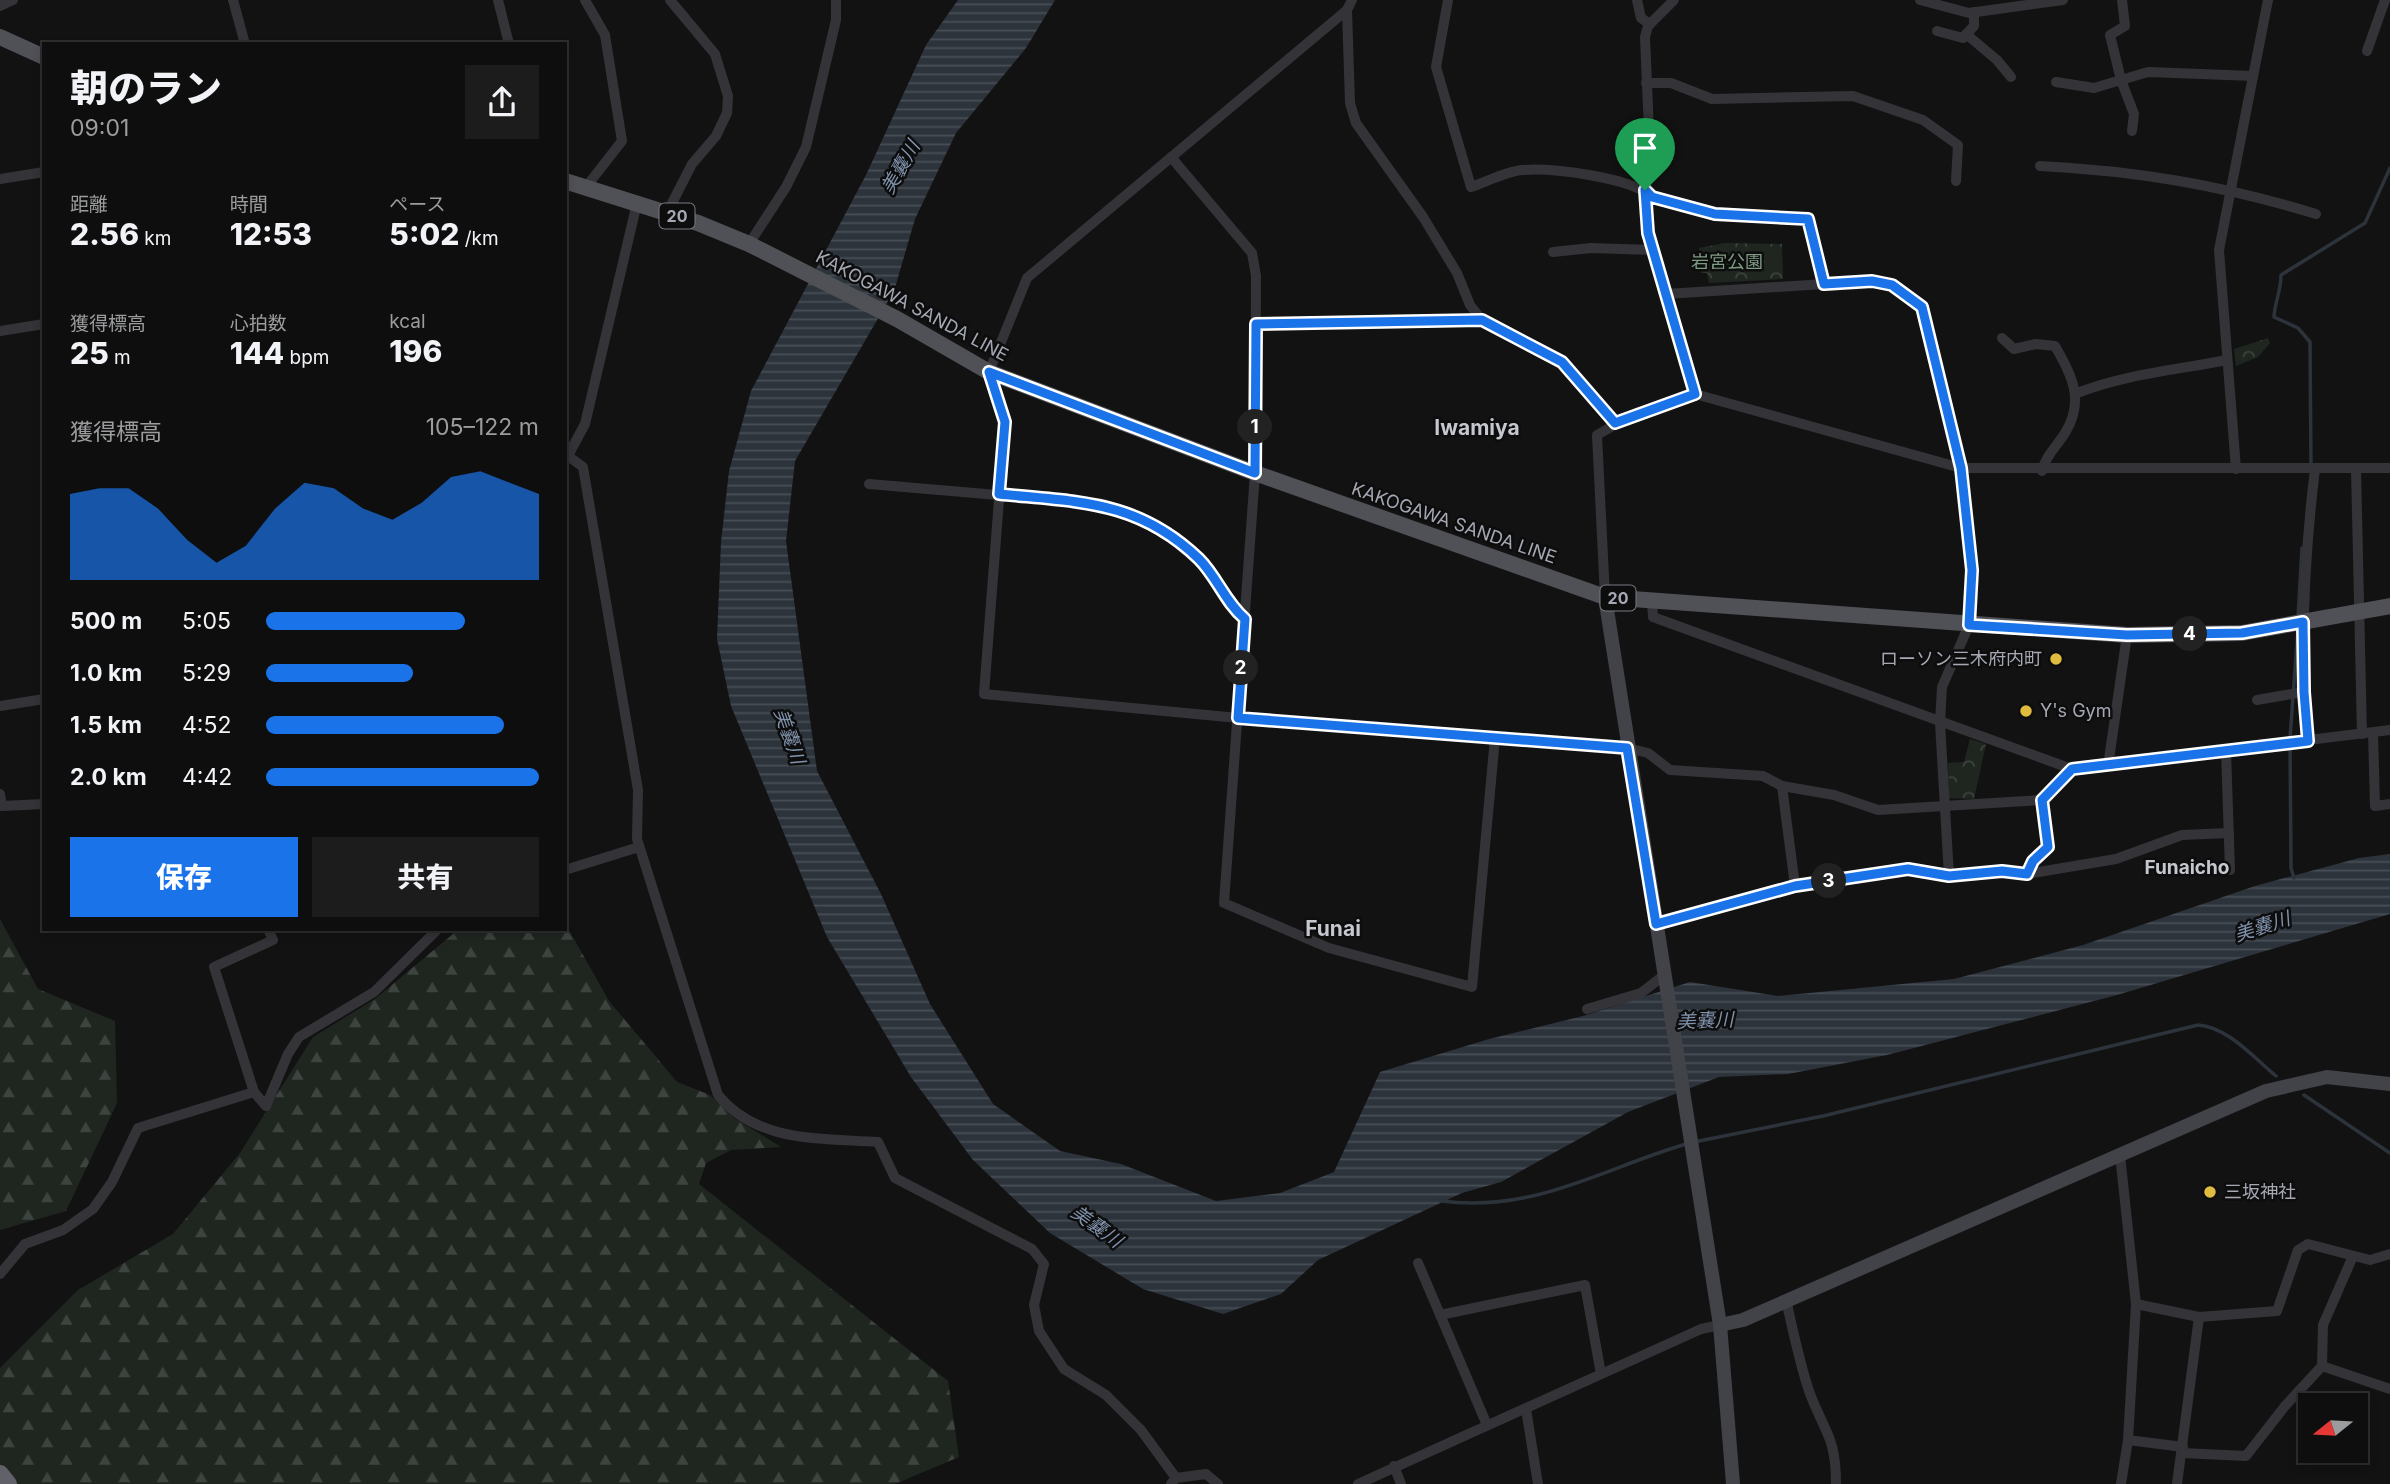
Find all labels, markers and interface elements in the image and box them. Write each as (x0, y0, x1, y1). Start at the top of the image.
text: 朝のラン (70, 65, 222, 111)
button: share (465, 65, 539, 139)
text: 09:01 (70, 114, 129, 142)
pin (1615, 118, 1675, 190)
icon: arrive (1626, 129, 1664, 167)
water label: 美嚢川 (876, 135, 926, 198)
text: 距離 (70, 193, 108, 216)
text: 時間 (230, 193, 268, 216)
text: ペース (389, 193, 445, 216)
road number: 20 (660, 204, 694, 229)
text: 2.56 (70, 216, 139, 252)
text: 12:53 (230, 216, 312, 252)
text: 5:02 (389, 216, 459, 252)
text: km (139, 227, 171, 250)
text: /km (459, 227, 499, 250)
street label: KAKOGAWA SANDA LINE (812, 246, 1012, 365)
park label: 岩宮公園 (1691, 251, 1763, 272)
text: kcal (389, 310, 426, 333)
text: 獲得標高 (70, 312, 146, 335)
text: 心拍数 (230, 312, 287, 335)
text: 196 (389, 333, 442, 369)
text: 25 (70, 335, 109, 371)
text: 144 (230, 335, 284, 371)
text: m (109, 346, 131, 369)
text: bpm (284, 346, 329, 369)
pin: 1 (1238, 410, 1272, 444)
text: 105–122 m (426, 413, 539, 441)
text: 1 (1250, 415, 1259, 438)
district label: Iwamiya (1434, 415, 1520, 440)
text: 獲得標高 (70, 418, 162, 446)
street label: KAKOGAWA SANDA LINE (1349, 478, 1559, 567)
road number: 20 (1600, 586, 1636, 610)
text: 500 m (70, 607, 142, 635)
text: 5:05 (182, 607, 231, 635)
pin: 4 (2172, 616, 2208, 652)
text: 4 (2183, 622, 2196, 645)
place label: ローソン三木府内町 (1880, 648, 2042, 669)
pin: 2 (1224, 650, 1258, 686)
marker: ローソン三木府内町 (2048, 651, 2064, 667)
text: 2 (1235, 656, 1246, 679)
text: 1.0 km (70, 659, 142, 687)
text: 5:29 (182, 659, 231, 687)
place label: Y's Gym (2040, 700, 2112, 721)
marker: Y's Gym (2018, 703, 2034, 719)
water label: 美嚢川 (769, 705, 810, 769)
text: 1.5 km (70, 711, 142, 739)
text: 4:52 (182, 711, 232, 739)
text: 2.0 km (70, 763, 147, 791)
text: 4:42 (182, 763, 232, 791)
button: 保存 (70, 837, 298, 917)
button: 共有 (312, 837, 539, 917)
district label: Funaicho (2144, 856, 2230, 879)
pin: 3 (1812, 864, 1846, 898)
text: 3 (1822, 869, 1835, 892)
water label: 美嚢川 (2231, 906, 2295, 946)
district label: Funai (1305, 916, 1361, 941)
water label: 美嚢川 (1676, 1008, 1736, 1033)
place label: 三坂神社 (2224, 1181, 2296, 1202)
marker: 三坂神社 (2202, 1184, 2218, 1200)
water label: 美嚢川 (1067, 1200, 1128, 1254)
north arrow (2298, 1393, 2368, 1463)
map controls (2298, 1393, 2368, 1463)

